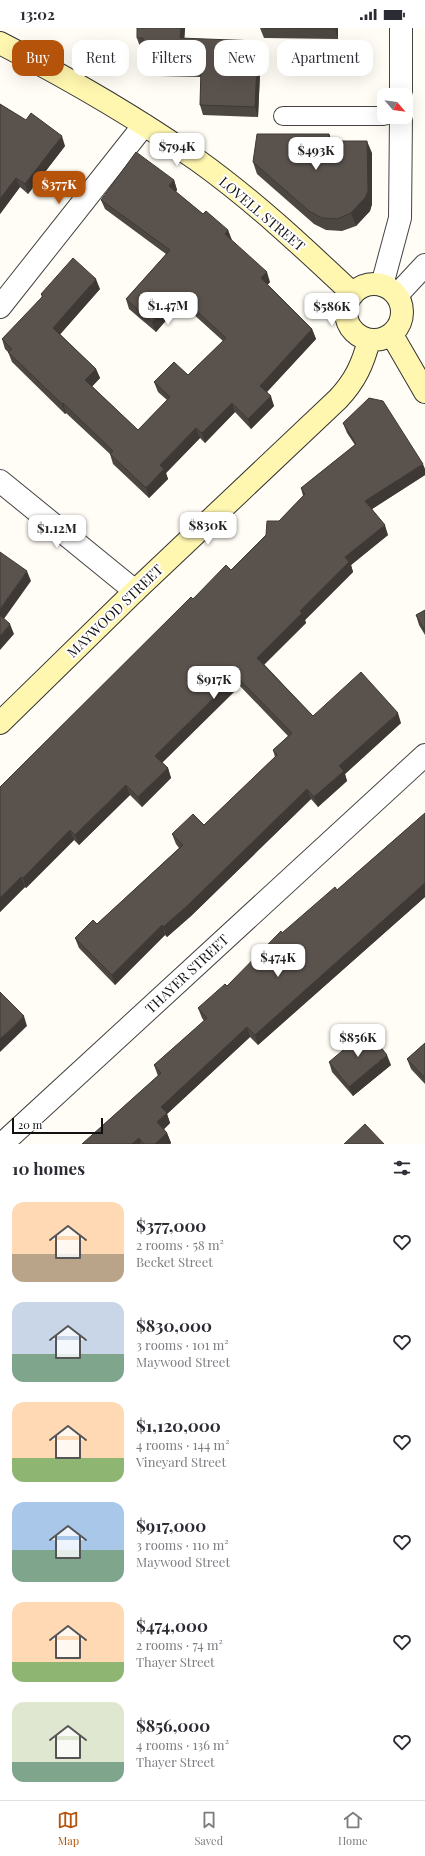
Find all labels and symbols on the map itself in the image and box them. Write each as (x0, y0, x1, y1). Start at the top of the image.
north arrow (377, 88, 413, 124)
pin: $794K (149, 133, 205, 167)
pin: $493K (288, 137, 344, 171)
pin: $377K (31, 171, 87, 205)
street label: LOVELL STREET (215, 172, 310, 255)
pin: $1.47M (135, 292, 201, 326)
pin: $586K (304, 293, 360, 327)
pin: $830K (180, 512, 236, 546)
pin: $1.12M (24, 515, 90, 549)
street label: MAYWOOD STREET (63, 560, 167, 661)
pin: $917K (186, 666, 242, 700)
street label: THAYER STREET (141, 930, 233, 1017)
pin: $474K (250, 944, 306, 978)
pin: $856K (330, 1024, 386, 1058)
scale bar (12, 1116, 103, 1135)

